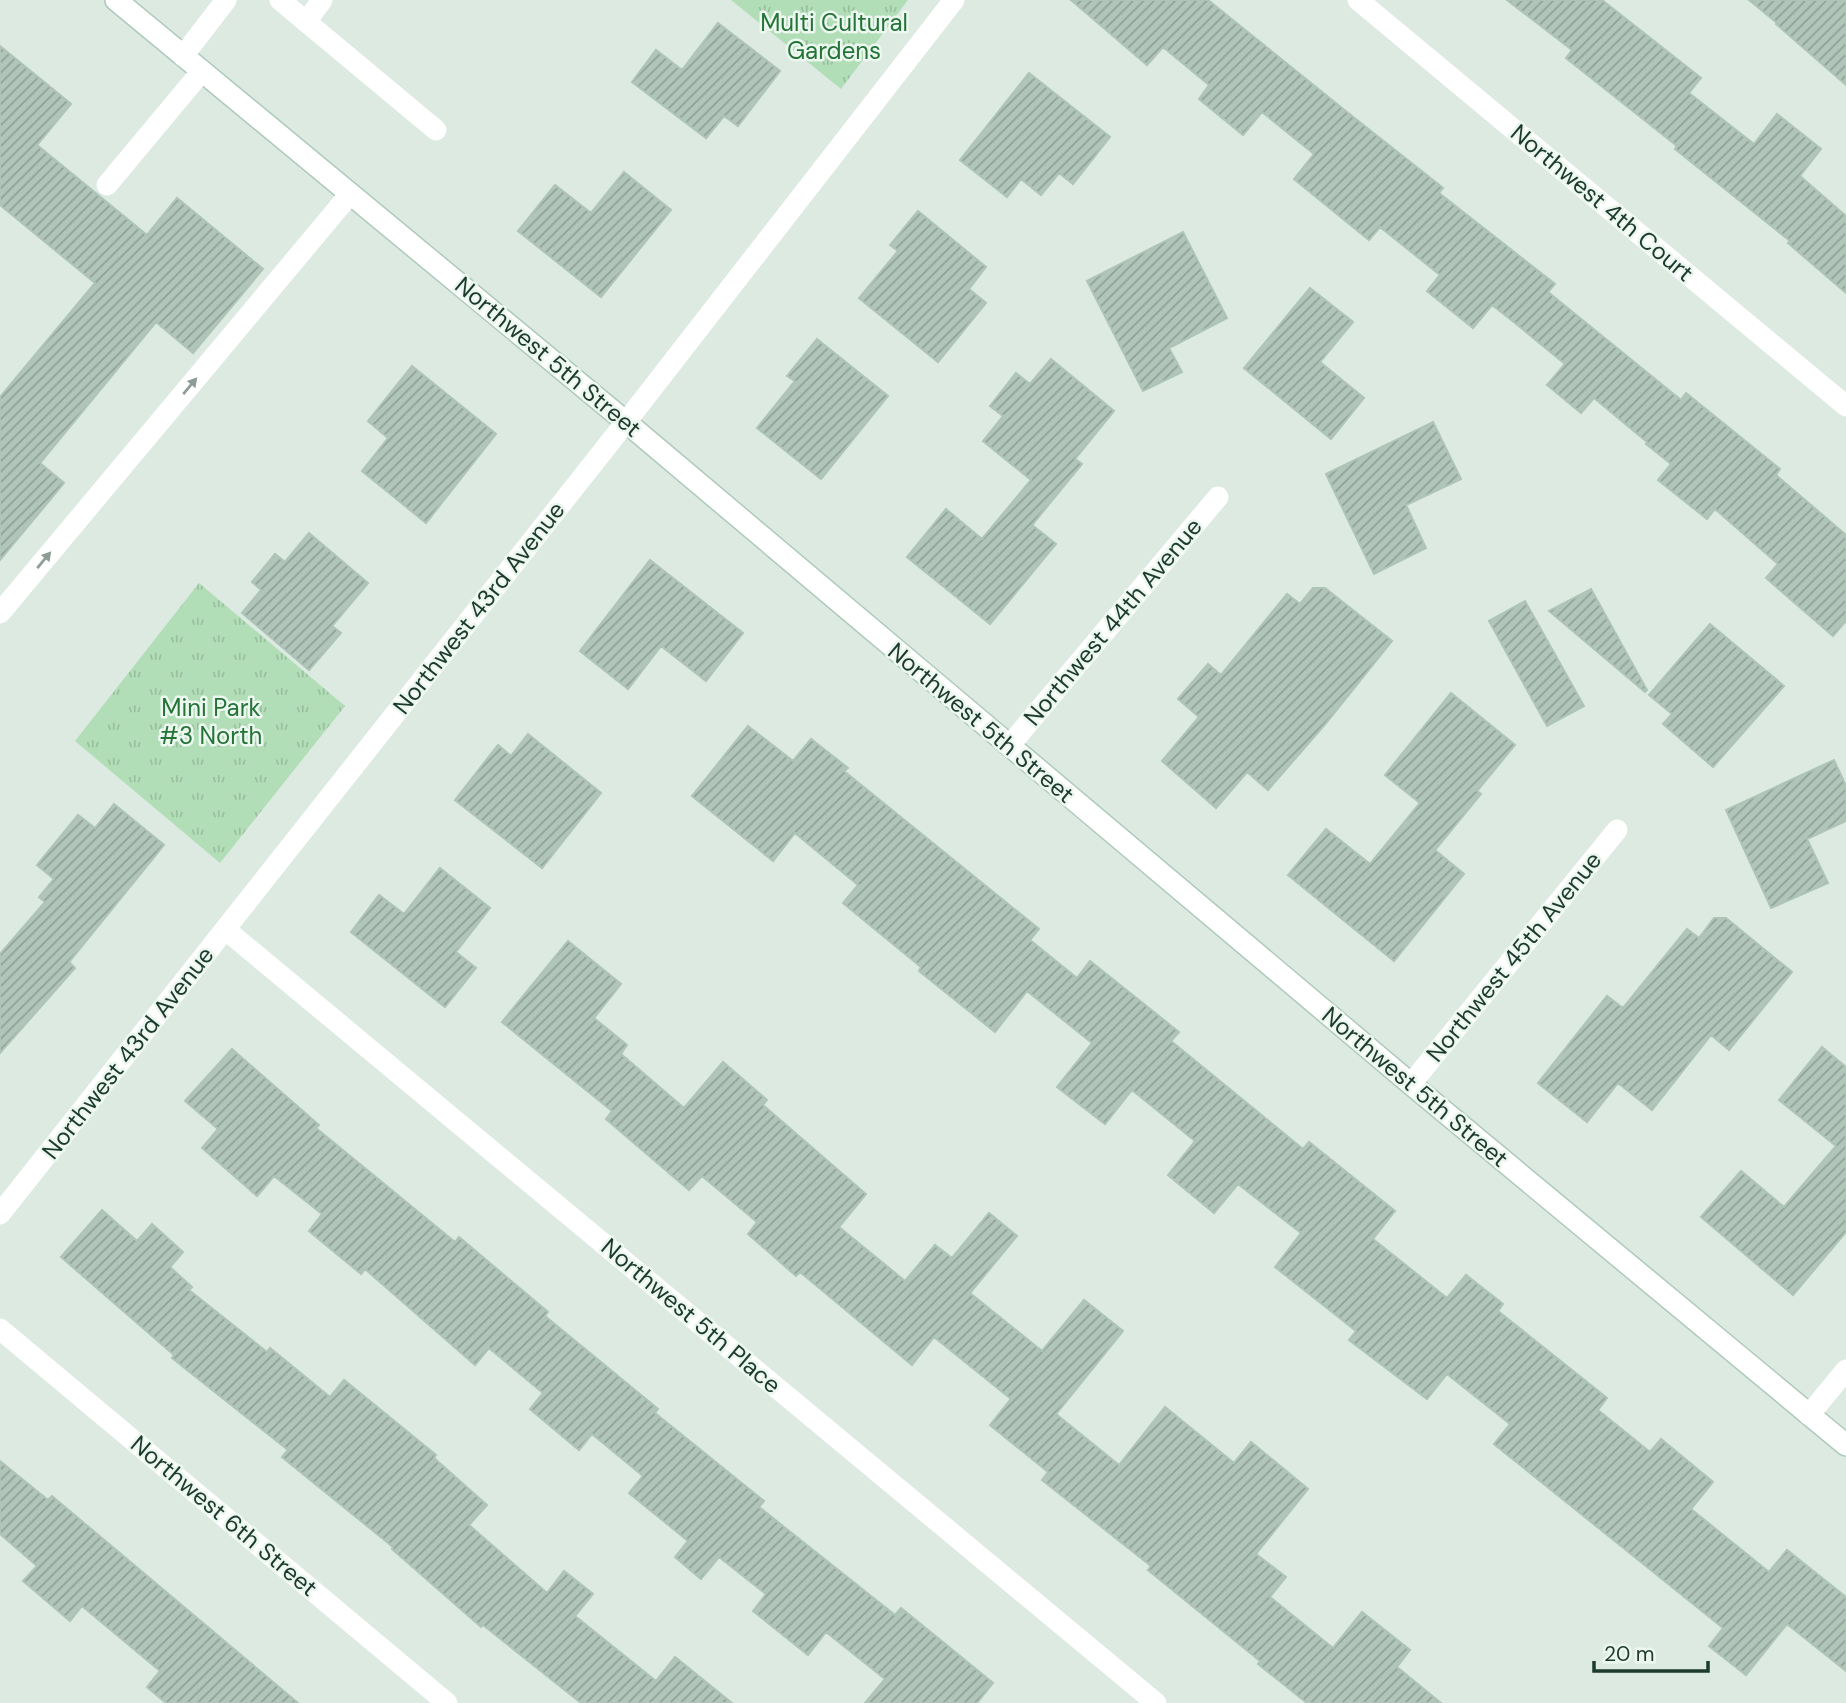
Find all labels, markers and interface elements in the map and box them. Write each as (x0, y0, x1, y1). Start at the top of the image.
park label: Multi Cultural Gardens (760, 7, 908, 66)
street label: Northwest 4th Court (1505, 117, 1700, 288)
street label: Northwest 5th Street (449, 270, 648, 444)
one-way arrow (182, 377, 197, 394)
street label: Northwest 43rd Avenue (386, 495, 571, 720)
street label: Northwest 44th Avenue (1017, 511, 1209, 732)
one-way arrow (36, 552, 51, 569)
street label: Northwest 5th Street (882, 636, 1081, 810)
park label: Mini Park #3 North (160, 692, 262, 751)
street label: Northwest 45th Avenue (1419, 845, 1608, 1068)
street label: Northwest 43rd Avenue (35, 940, 220, 1165)
street label: Northwest 5th Street (1316, 1000, 1515, 1174)
street label: Northwest 5th Place (595, 1231, 788, 1400)
street label: Northwest 6th Street (125, 1428, 324, 1603)
scale bar (1594, 1630, 1708, 1674)
text: 20 m (1604, 1640, 1655, 1668)

